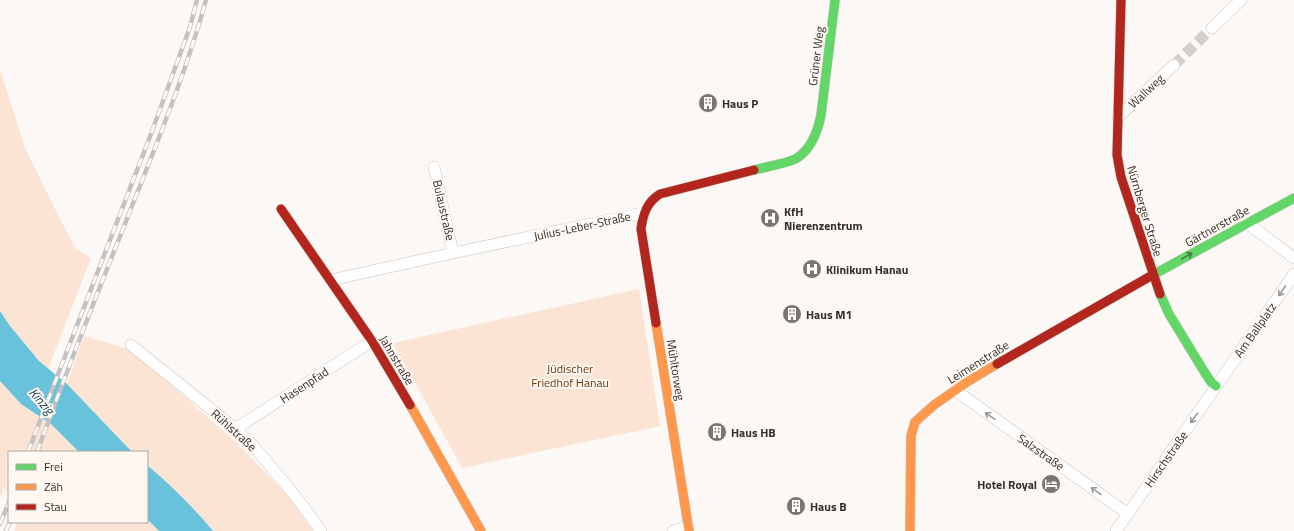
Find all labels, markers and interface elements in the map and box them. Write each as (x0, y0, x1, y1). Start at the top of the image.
street label: Grüner Weg (803, 25, 829, 87)
street label: Wallweg (1124, 69, 1168, 113)
building icon: Haus P (697, 92, 719, 114)
place label: Haus P (722, 94, 758, 113)
street label: Nürnberger Straße (1122, 163, 1168, 259)
street label: Bulaustraße (428, 178, 460, 242)
street label: Gärtnerstraße (1181, 200, 1253, 252)
place label: KfH Nierenzentrum (784, 202, 863, 235)
street label: Julius-Leber-Straße (532, 206, 632, 246)
hospital icon: KfH Nierenzentrum (759, 207, 781, 229)
one-way arrow (1181, 252, 1193, 260)
hospital icon: Klinikum Hanau (801, 258, 823, 280)
place label: Klinikum Hanau (826, 260, 908, 279)
one-way arrow (1278, 286, 1286, 297)
street label: Am Ballplatz (1229, 299, 1281, 361)
building icon: Haus M1 (781, 303, 803, 325)
place label: Haus M1 (806, 305, 852, 324)
street label: Jahnstraße (375, 331, 419, 389)
street label: Leimenstraße (943, 335, 1013, 389)
street label: Mühltorweg (662, 338, 690, 402)
park label: Jüdischer Friedhof Hanau (531, 359, 609, 392)
street label: Hasenpfad (276, 362, 332, 408)
water label: Kinzig (25, 383, 61, 420)
street label: Rühlstraße (207, 404, 261, 456)
one-way arrow (985, 412, 996, 420)
one-way arrow (1190, 413, 1198, 424)
building icon: Haus HB (706, 421, 728, 443)
place label: Haus HB (731, 423, 776, 442)
street label: Hirschstraße (1140, 427, 1192, 491)
street label: Salzstraße (1014, 429, 1068, 475)
legend (8, 451, 148, 523)
text: Frei (44, 457, 63, 476)
hotel icon: Hotel Royal (1040, 473, 1062, 495)
place label: Hotel Royal (977, 475, 1037, 494)
text: Zäh (44, 477, 63, 496)
one-way arrow (1091, 487, 1102, 495)
building icon: Haus B (785, 495, 807, 517)
text: Stau (44, 497, 67, 516)
place label: Haus B (810, 497, 847, 516)

